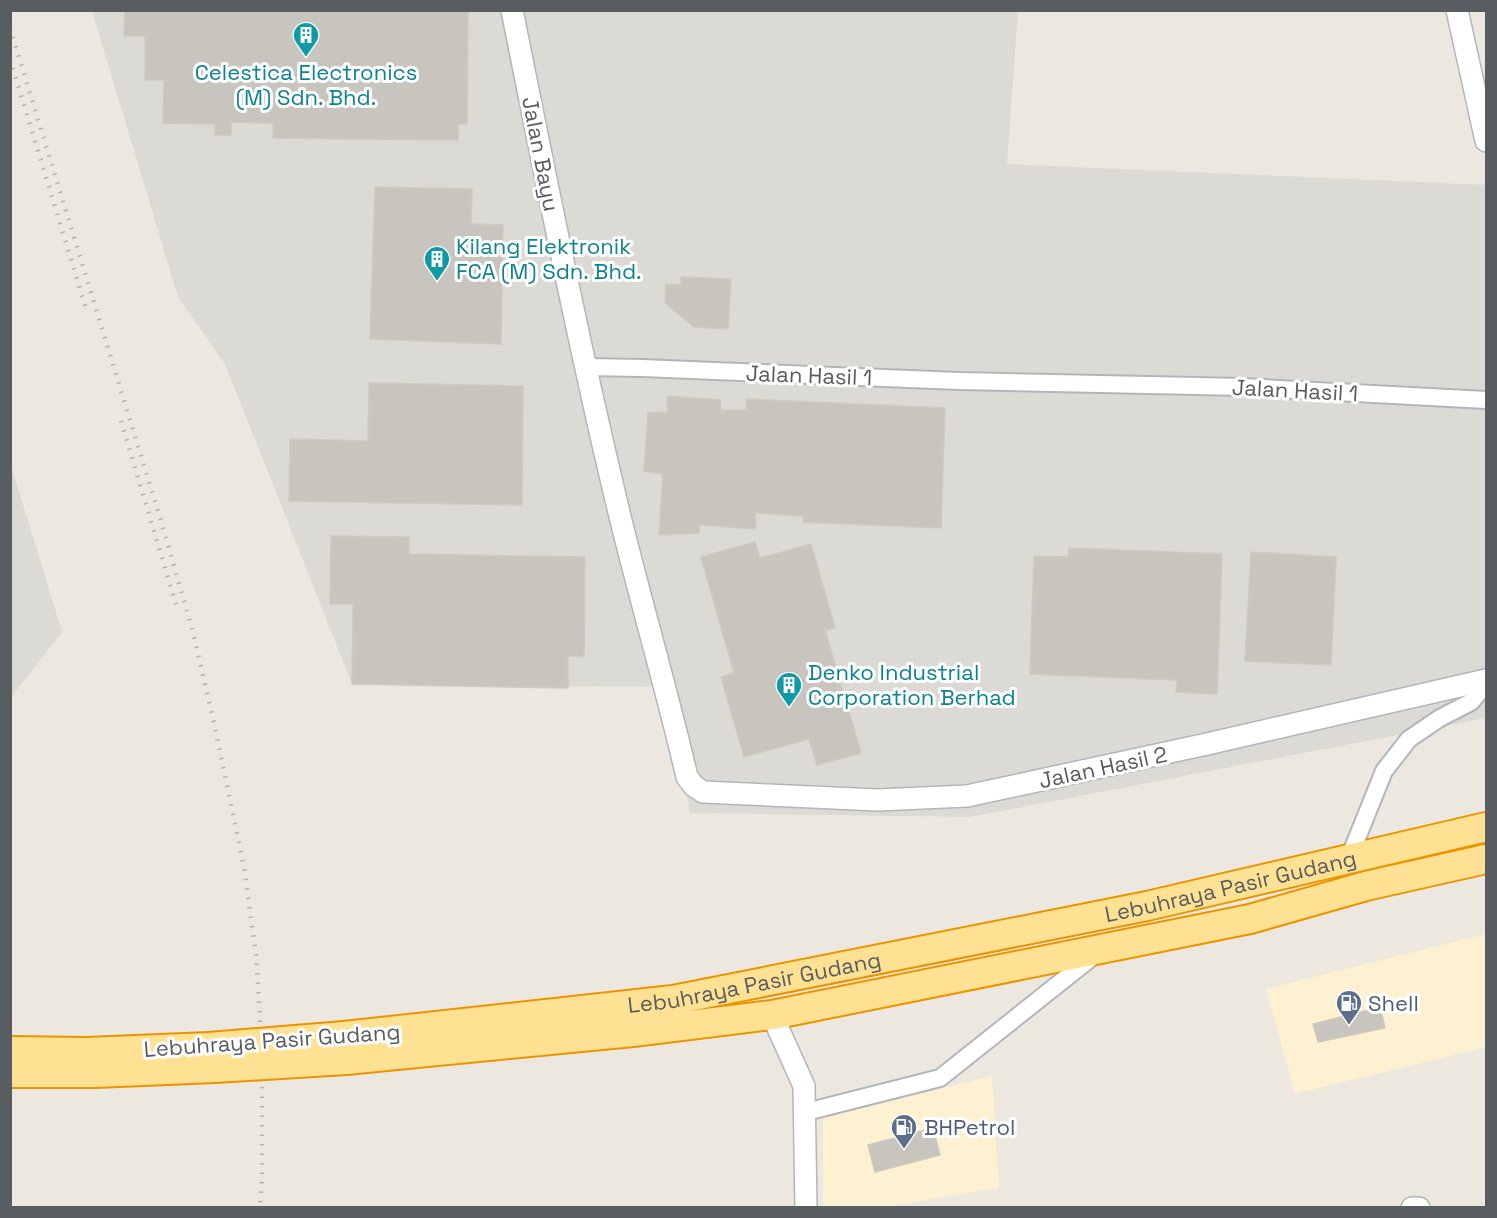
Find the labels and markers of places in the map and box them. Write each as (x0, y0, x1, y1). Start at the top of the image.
building icon: Celestica Electronics (M) Sdn. Bhd. (291, 20, 321, 58)
place label: Celestica Electronics (M) Sdn. Bhd. (195, 58, 417, 111)
place label: Kilang Elektronik FCA (M) Sdn. Bhd. (456, 232, 642, 285)
building icon: Kilang Elektronik FCA (M) Sdn. Bhd. (422, 244, 452, 282)
place label: Denko Industrial Corporation Berhad (808, 658, 1016, 711)
building icon: Denko Industrial Corporation Berhad (774, 670, 804, 708)
fuel station icon: Shell (1334, 988, 1364, 1026)
place label: Shell (1368, 989, 1419, 1017)
fuel station icon: BHPetrol (889, 1112, 919, 1150)
place label: BHPetrol (924, 1113, 1015, 1141)

